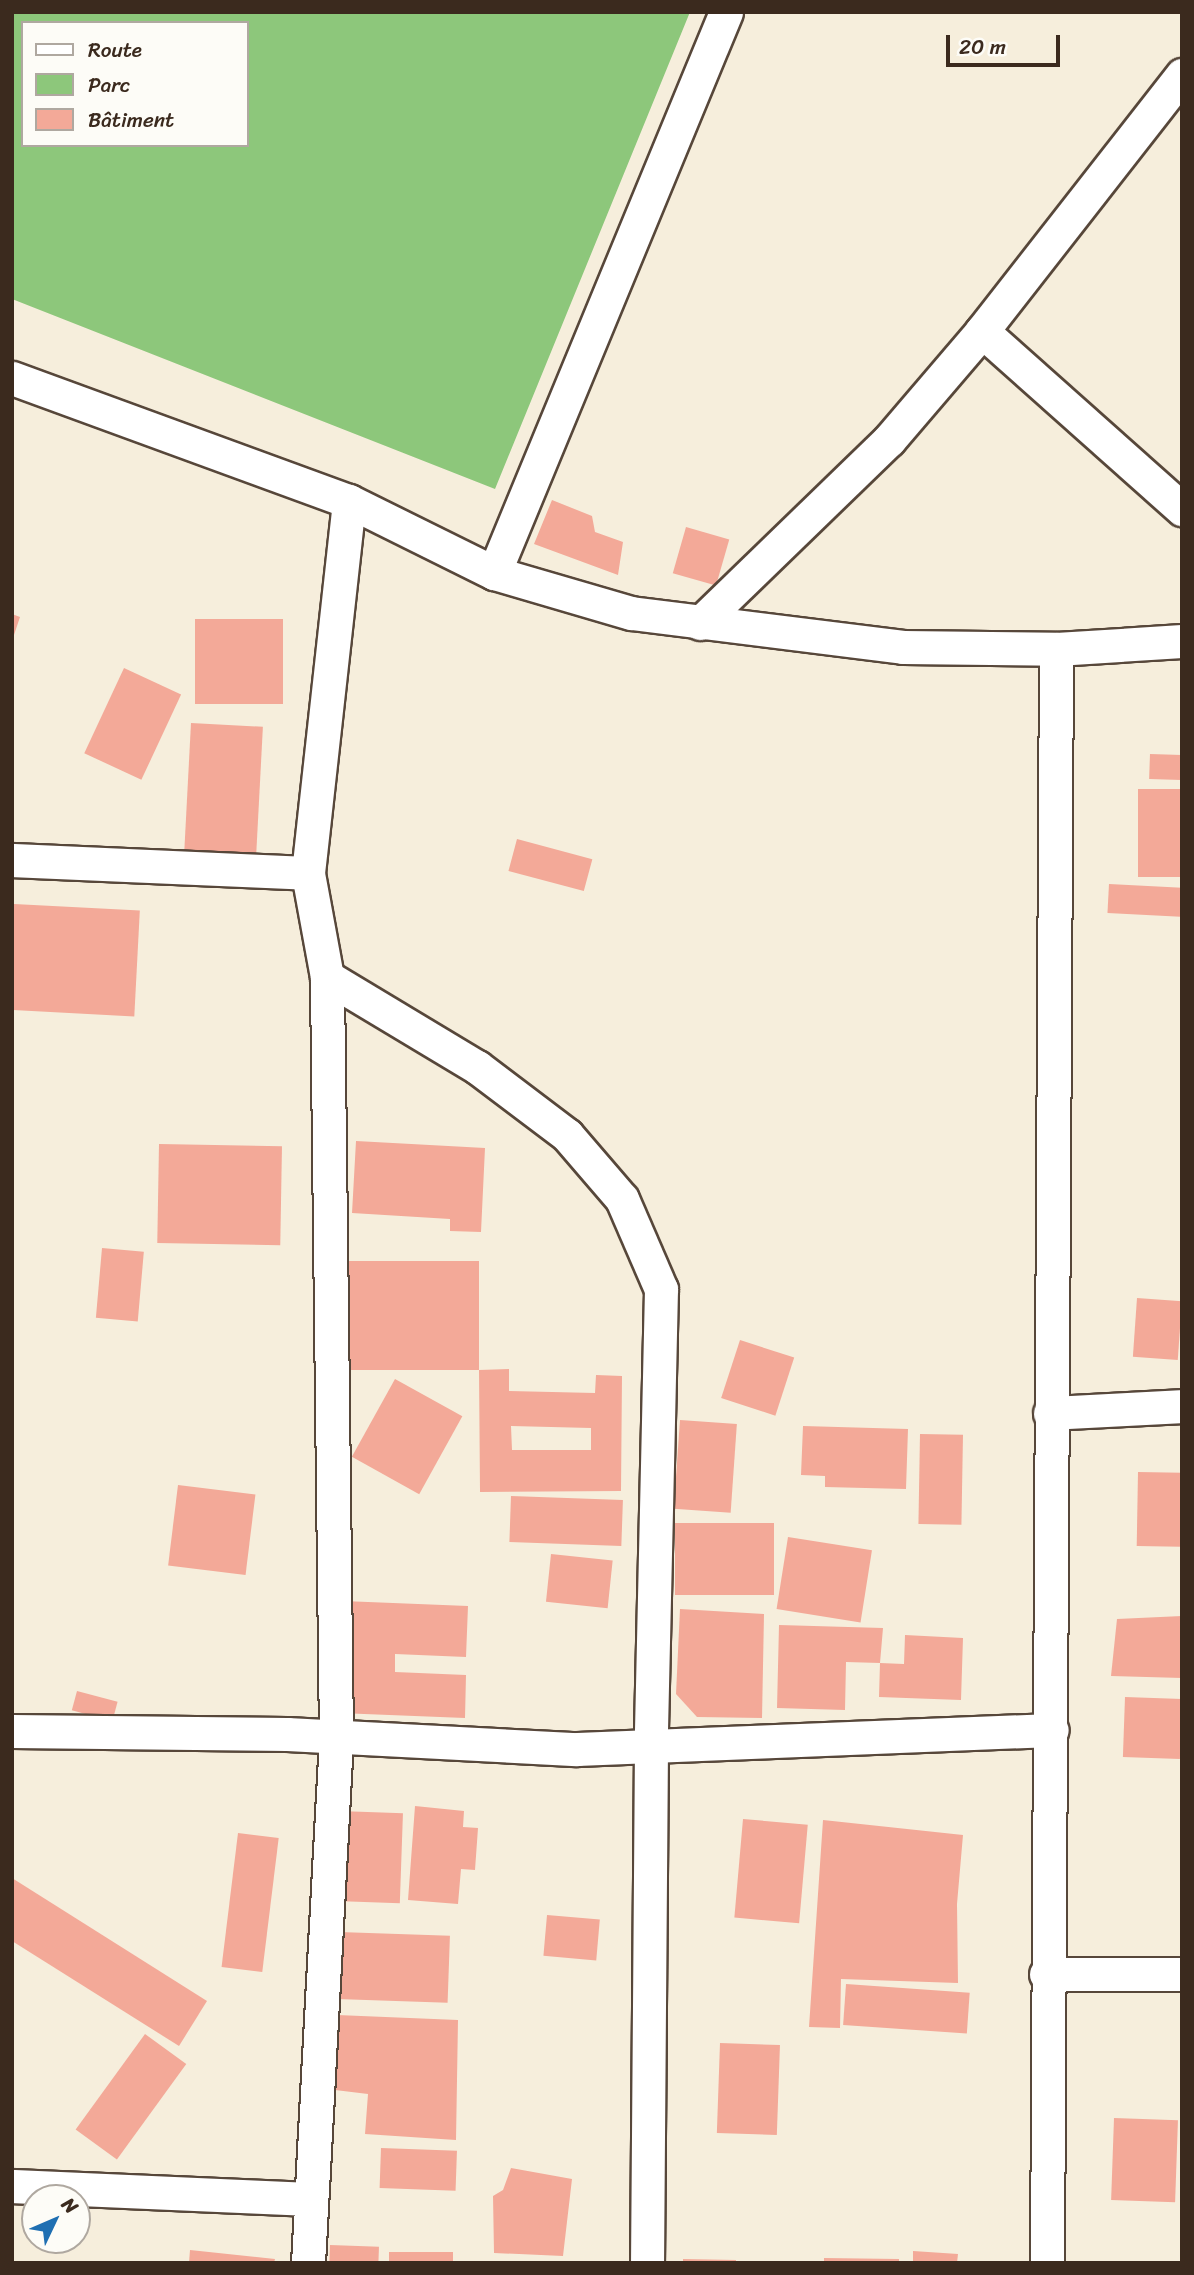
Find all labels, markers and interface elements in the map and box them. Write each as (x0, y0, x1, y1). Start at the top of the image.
legend (21, 21, 248, 147)
scale bar (949, 21, 1063, 65)
text: 20 m (959, 28, 1006, 66)
text: Route (88, 31, 142, 69)
text: Parc (88, 66, 130, 104)
text: Bâtiment (88, 101, 174, 139)
north arrow (21, 2184, 91, 2254)
text: N (54, 2189, 86, 2222)

